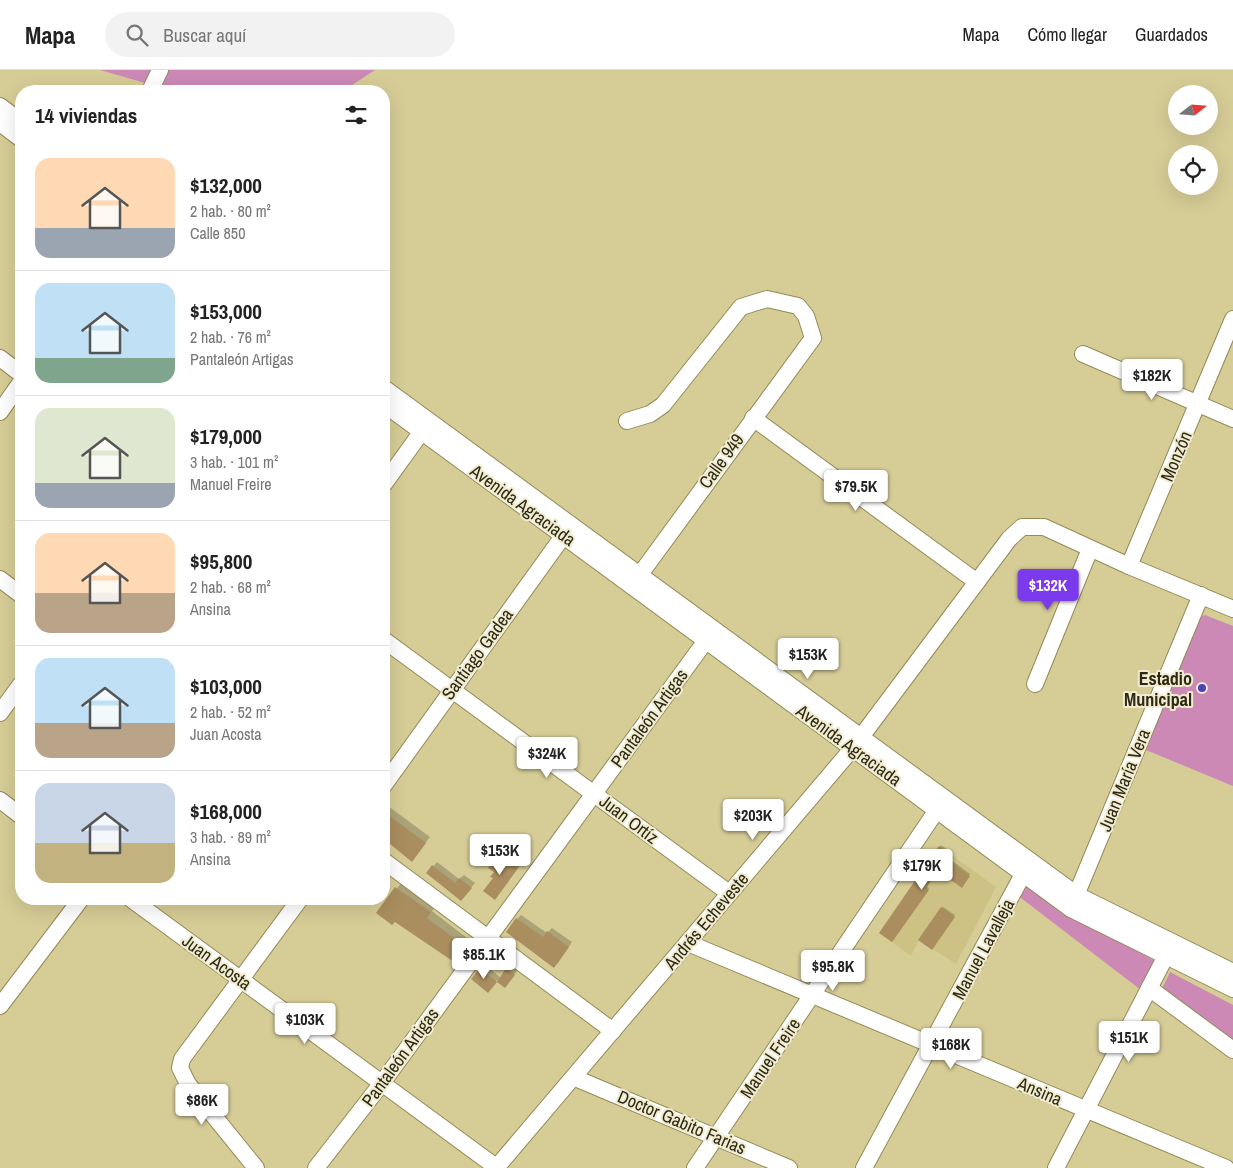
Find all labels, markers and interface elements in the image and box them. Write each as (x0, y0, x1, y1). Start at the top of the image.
search box (105, 12, 455, 57)
text: Mapa (25, 19, 75, 51)
icon: search (123, 21, 151, 49)
text: Buscar aquí (163, 22, 246, 48)
text: Mapa (962, 22, 999, 47)
text: Cómo llegar (1027, 22, 1107, 47)
text: Guardados (1135, 22, 1208, 47)
north arrow (1168, 85, 1218, 135)
map controls (1168, 85, 1218, 195)
text: 14 viviendas (35, 101, 137, 130)
icon: filters (342, 101, 370, 129)
button: locate (1168, 145, 1218, 195)
text: $132,000 (190, 171, 262, 200)
icon: home (75, 178, 135, 238)
text: 2 hab. · 80 m² (190, 200, 271, 222)
text: Calle 850 (190, 222, 245, 244)
text: $153,000 (190, 297, 262, 326)
icon: home (75, 303, 135, 363)
text: 2 hab. · 76 m² (190, 326, 271, 348)
text: Pantaleón Artigas (190, 348, 294, 370)
pin: $182K (1117, 358, 1187, 401)
text: $182K (1133, 364, 1171, 386)
text: $179,000 (190, 422, 262, 451)
street label: Monzón (1154, 427, 1198, 485)
icon: home (75, 428, 135, 488)
street label: Calle 949 (693, 428, 749, 494)
text: 3 hab. · 101 m² (190, 451, 278, 473)
street label: Avenida Agraciada (464, 458, 581, 552)
pin: $79.5K (815, 470, 897, 512)
text: Manuel Freire (190, 473, 272, 495)
text: $79.5K (835, 475, 877, 497)
text: $95,800 (190, 547, 252, 576)
icon: home (75, 553, 135, 613)
pin: $132K (1013, 568, 1083, 611)
text: $132K (1029, 574, 1067, 596)
text: 2 hab. · 68 m² (190, 576, 271, 598)
text: Ansina (190, 598, 231, 620)
street label: Santiago Gadea (435, 603, 519, 705)
pin: $153K (773, 638, 843, 680)
text: $153K (789, 643, 827, 665)
street label: Pantaleón Artigas (605, 664, 693, 772)
place label: Estadio Municipal (1124, 666, 1192, 712)
text: $103,000 (190, 672, 262, 701)
icon: home (75, 678, 135, 738)
marker: Estadio Municipal (1196, 682, 1208, 694)
street label: Avenida Agraciada (790, 698, 907, 792)
text: 2 hab. · 52 m² (190, 701, 271, 723)
text: Juan Acosta (190, 723, 262, 745)
street label: Juan María Vera (1092, 725, 1156, 835)
pin: $324K (512, 736, 582, 779)
text: $324K (528, 742, 566, 764)
street label: Juan Ortíz (594, 789, 664, 849)
text: $168,000 (190, 797, 262, 826)
pin: $203K (718, 798, 788, 841)
icon: home (75, 803, 135, 863)
text: $203K (734, 804, 772, 826)
text: 3 hab. · 89 m² (190, 826, 271, 848)
pin: $153K (465, 834, 535, 876)
text: $153K (481, 839, 519, 861)
text: Ansina (190, 848, 231, 870)
pin: $179K (887, 848, 957, 891)
text: $179K (903, 854, 941, 876)
street label: Andrés Echeveste (657, 867, 754, 976)
street label: Manuel Lavalleja (946, 894, 1020, 1004)
street label: Juan Acosta (177, 928, 257, 996)
pin: $85.1K (443, 938, 525, 980)
text: $85.1K (463, 943, 505, 965)
pin: $95.8K (792, 950, 874, 992)
text: $95.8K (812, 955, 854, 977)
pin: $103K (270, 1002, 340, 1045)
street label: Pantaleón Artigas (356, 1003, 444, 1111)
text: $103K (286, 1008, 324, 1030)
street label: Manuel Freire (734, 1013, 806, 1103)
pin: $151K (1094, 1020, 1164, 1063)
text: $151K (1110, 1026, 1148, 1048)
pin: $168K (916, 1028, 986, 1070)
text: $168K (932, 1033, 970, 1055)
street label: Ansina (1013, 1070, 1066, 1111)
pin: $86K (172, 1084, 232, 1126)
street label: Doctor Gabito Farias (614, 1084, 750, 1160)
text: $86K (186, 1089, 218, 1111)

